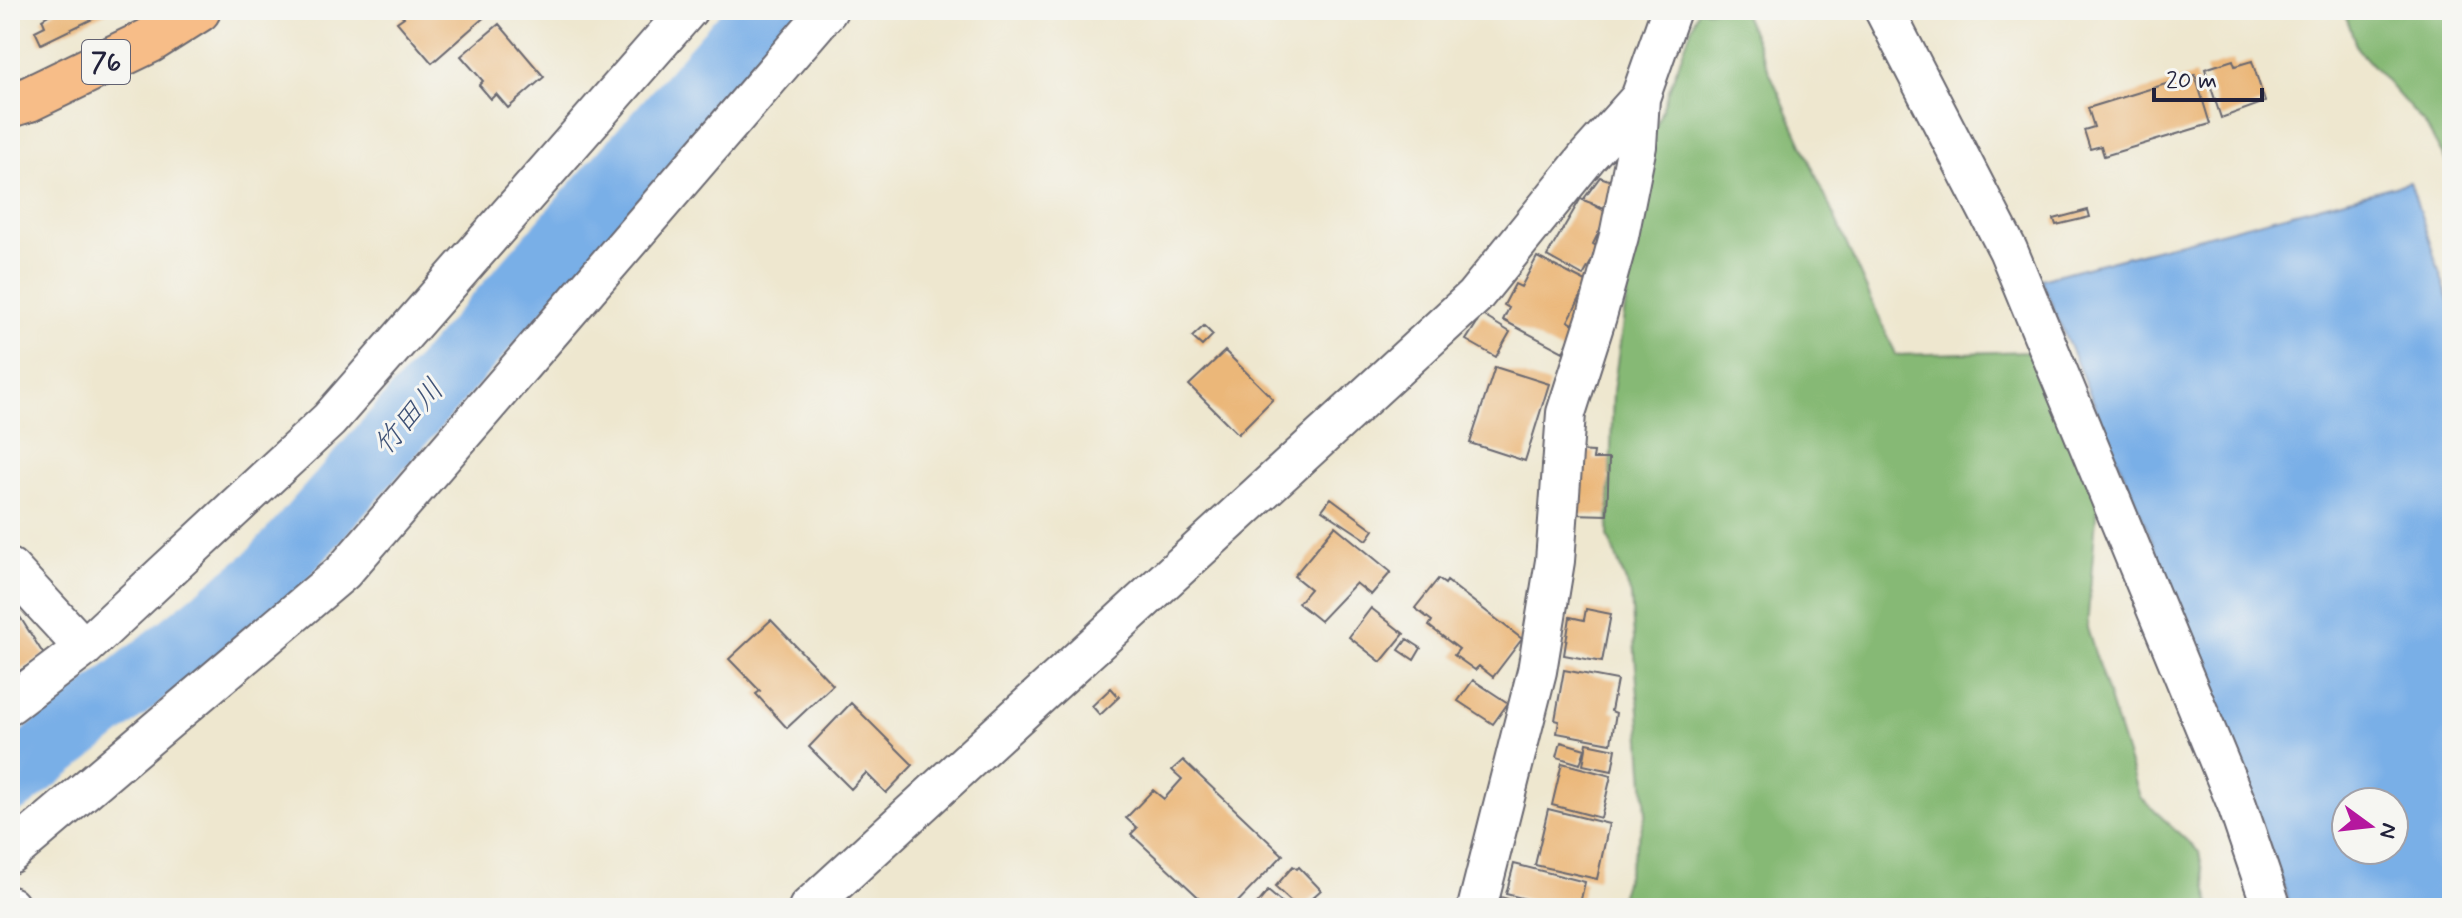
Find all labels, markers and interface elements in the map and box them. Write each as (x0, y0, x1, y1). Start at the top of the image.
road number: 76 (82, 40, 130, 84)
scale bar (2154, 52, 2262, 102)
text: 20 m (2166, 66, 2217, 97)
water label: 竹田川 (365, 371, 453, 465)
north arrow (2330, 786, 2410, 866)
text: N (2372, 820, 2403, 841)

